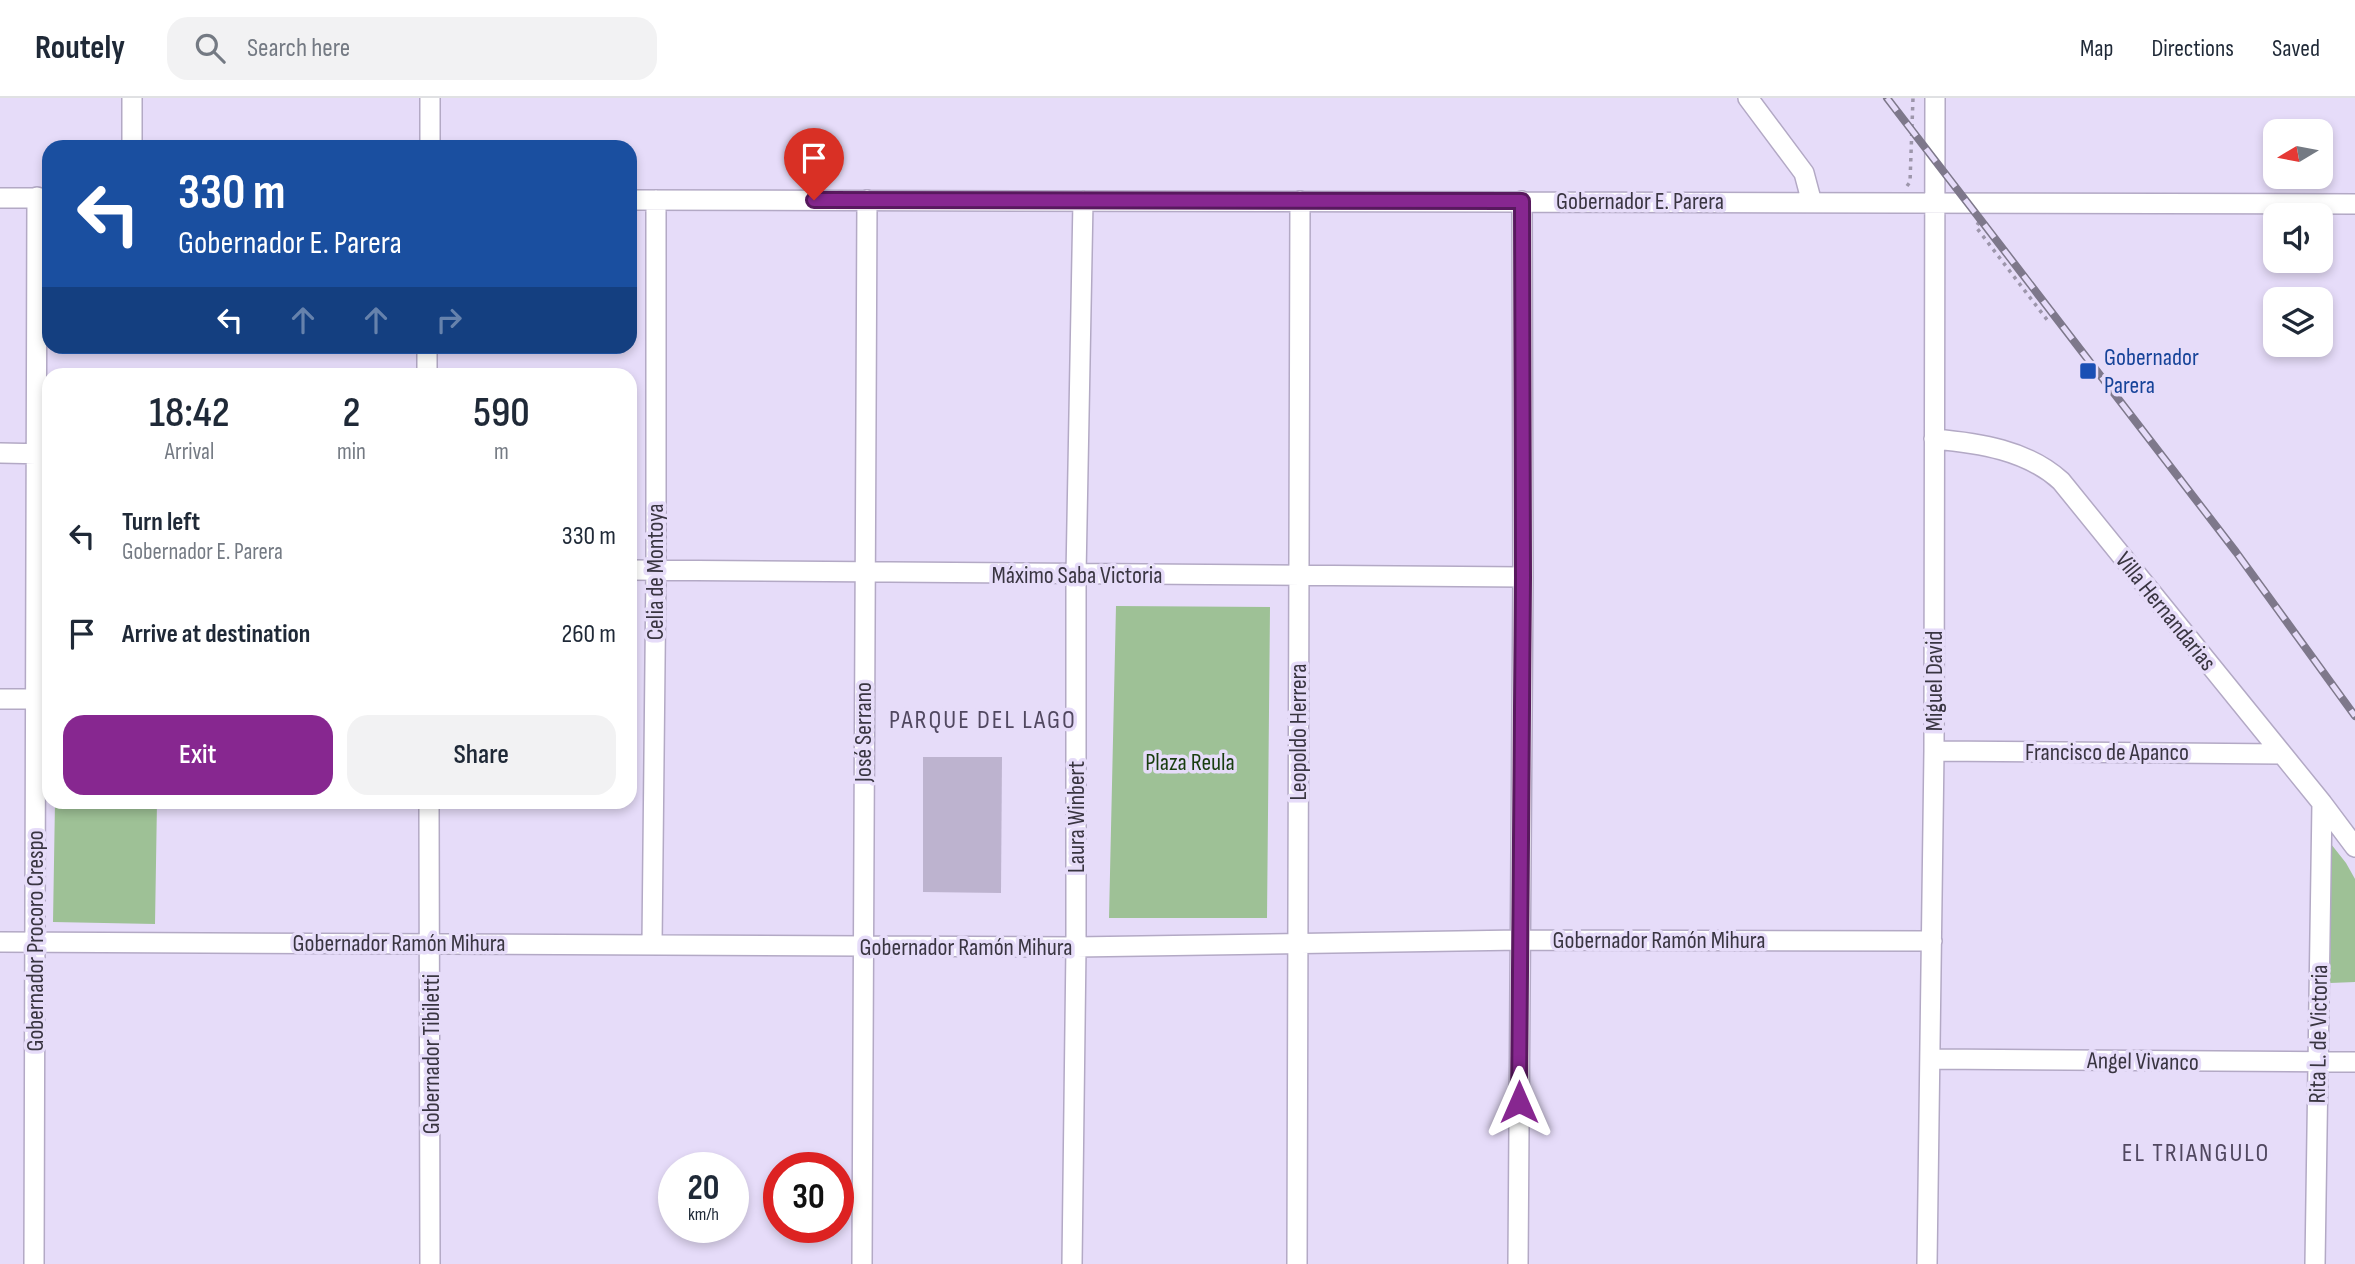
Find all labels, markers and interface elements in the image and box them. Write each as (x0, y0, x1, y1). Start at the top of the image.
search box (167, 17, 657, 80)
text: Routely (35, 28, 125, 68)
icon: search (191, 29, 229, 67)
text: Search here (247, 33, 350, 64)
text: Map (2080, 34, 2113, 63)
text: Directions (2151, 34, 2234, 63)
text: Saved (2272, 34, 2320, 63)
north arrow (2263, 119, 2333, 189)
map controls (2263, 119, 2333, 357)
pin (784, 128, 844, 200)
icon: arrive (795, 139, 833, 177)
text: 330 m (178, 164, 285, 223)
icon: left (63, 168, 154, 259)
street label: Gobernador E. Parera (1556, 187, 1724, 216)
button: sound (2263, 203, 2333, 273)
text: Gobernador E. Parera (178, 224, 402, 263)
button: layers (2263, 287, 2333, 357)
icon: left (211, 301, 249, 339)
icon: ahead (284, 301, 322, 339)
icon: ahead (357, 301, 395, 339)
icon: right (430, 301, 468, 339)
place label: Gobernador Parera (2104, 343, 2199, 400)
marker: Gobernador Parera (2078, 361, 2098, 381)
text: 18:42 (149, 388, 230, 439)
text: 2 (342, 388, 360, 439)
text: 590 (473, 388, 530, 439)
text: Arrival (165, 438, 214, 466)
text: min (337, 438, 366, 466)
text: m (494, 438, 509, 466)
street label: Celia de Montoya (641, 504, 670, 640)
text: Turn left (122, 507, 200, 538)
icon: left (63, 517, 101, 555)
text: 330 m (562, 521, 616, 552)
text: Gobernador E. Parera (122, 538, 283, 566)
street label: Villa Hernandarias (2109, 546, 2222, 676)
street label: Máximo Saba Victoria (991, 561, 1163, 590)
icon: arrive (63, 615, 101, 653)
text: Arrive at destination (122, 619, 310, 650)
text: 260 m (561, 619, 616, 650)
street label: Miguel David (1920, 631, 1949, 731)
street label: Leopoldo Herrera (1284, 664, 1313, 801)
street label: José Serrano (849, 682, 878, 783)
district label: PARQUE DEL LAGO (889, 705, 1077, 736)
button: Exit (63, 715, 333, 795)
button: Share (347, 715, 616, 795)
street label: Francisco de Apanco (2025, 738, 2189, 767)
park label: Plaza Reula (1145, 748, 1235, 777)
street label: Laura Winbert (1062, 761, 1091, 873)
street label: Gobernador Procoro Crespo (21, 830, 50, 1052)
street label: Gobernador Ramón Mihura (1553, 926, 1765, 955)
street label: Gobernador Ramón Mihura (293, 929, 505, 958)
street label: Gobernador Ramón Mihura (860, 933, 1072, 962)
street label: Rita L. de Victoria (2303, 964, 2334, 1104)
street label: Gobernador Tibiletti (417, 974, 446, 1134)
street label: Angel Vivanco (2086, 1046, 2199, 1077)
position arrow (1482, 1065, 1556, 1139)
district label: EL TRIANGULO (2122, 1138, 2270, 1169)
speed limit sign: 30 (763, 1152, 854, 1243)
text: 20 (688, 1167, 720, 1210)
text: km/h (688, 1204, 719, 1225)

